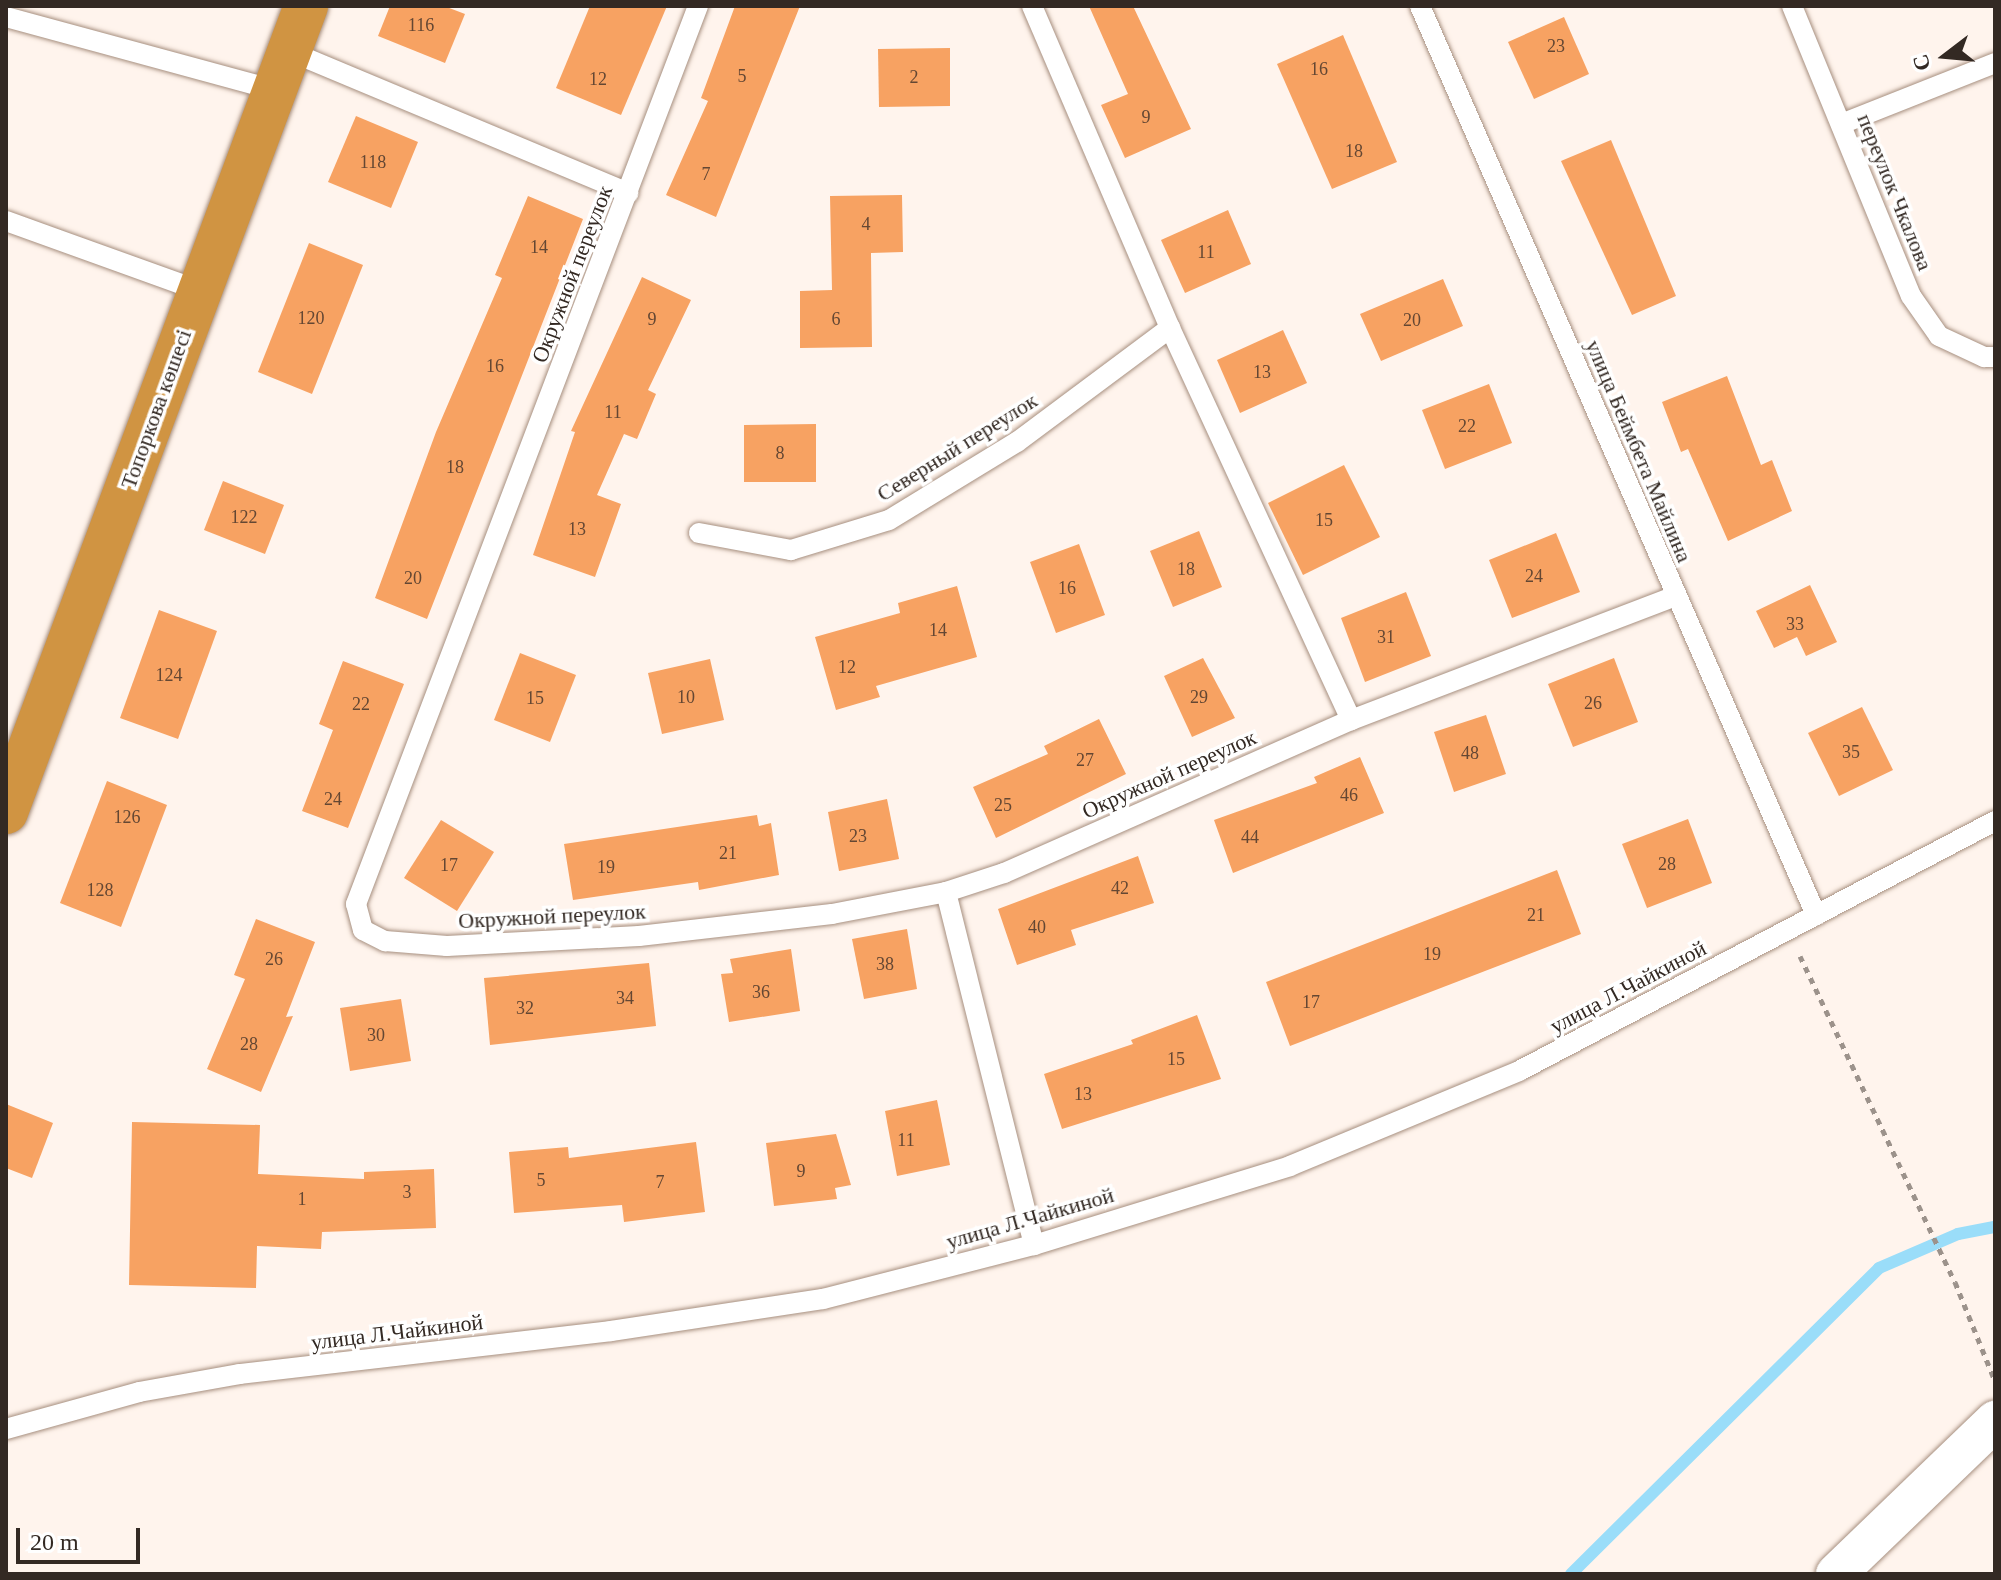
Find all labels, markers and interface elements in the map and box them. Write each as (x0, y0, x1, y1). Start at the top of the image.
house number: 116 (408, 14, 434, 36)
north arrow (1905, 16, 1985, 96)
house number: 23 (1547, 35, 1565, 57)
text: С (1907, 52, 1936, 74)
house number: 16 (1310, 58, 1328, 80)
house number: 5 (738, 65, 746, 87)
house number: 2 (910, 66, 918, 88)
house number: 12 (589, 68, 607, 90)
house number: 9 (1142, 106, 1150, 128)
street label: переулок Чкалова (1852, 110, 1938, 274)
house number: 18 (1345, 140, 1363, 162)
house number: 118 (360, 151, 386, 173)
house number: 7 (702, 163, 710, 185)
street label: Окружной переулок (526, 182, 618, 366)
house number: 4 (862, 213, 870, 235)
house number: 14 (530, 236, 548, 258)
house number: 11 (1197, 241, 1215, 263)
house number: 120 (298, 307, 324, 329)
house number: 9 (648, 308, 656, 330)
house number: 6 (832, 308, 840, 330)
house number: 20 (1403, 309, 1421, 331)
street label: Топоркова көшесі (115, 326, 197, 492)
street label: улица Беймбета Майлина (1580, 336, 1698, 566)
house number: 16 (486, 355, 504, 377)
house number: 13 (1253, 361, 1271, 383)
street label: Северный переулок (872, 387, 1042, 507)
house number: 11 (604, 401, 622, 423)
house number: 22 (1458, 415, 1476, 437)
house number: 8 (776, 442, 784, 464)
house number: 18 (446, 456, 464, 478)
house number: 122 (230, 506, 258, 528)
house number: 15 (1315, 509, 1333, 531)
house number: 13 (568, 518, 586, 540)
house number: 18 (1177, 558, 1195, 580)
house number: 24 (1525, 565, 1543, 587)
house number: 20 (404, 567, 422, 589)
house number: 16 (1058, 577, 1076, 599)
house number: 33 (1786, 613, 1804, 635)
house number: 14 (929, 619, 947, 641)
house number: 31 (1377, 626, 1395, 648)
house number: 12 (838, 656, 856, 678)
house number: 124 (156, 664, 182, 686)
house number: 10 (677, 686, 695, 708)
house number: 29 (1190, 686, 1208, 708)
house number: 15 (526, 687, 544, 709)
house number: 26 (1584, 692, 1602, 714)
house number: 22 (352, 693, 370, 715)
street label: Окружной переулок (1078, 724, 1260, 824)
house number: 35 (1842, 741, 1860, 763)
house number: 48 (1461, 742, 1479, 764)
house number: 27 (1076, 749, 1094, 771)
house number: 46 (1340, 784, 1358, 806)
house number: 24 (324, 788, 342, 810)
house number: 25 (994, 794, 1012, 816)
house number: 126 (114, 806, 140, 828)
house number: 23 (849, 825, 867, 847)
house number: 44 (1241, 826, 1259, 848)
house number: 21 (719, 842, 737, 864)
house number: 28 (1658, 853, 1676, 875)
house number: 17 (440, 854, 458, 876)
house number: 19 (597, 856, 615, 878)
house number: 42 (1111, 877, 1129, 899)
house number: 128 (86, 879, 114, 901)
street label: Окружной переулок (458, 898, 646, 934)
house number: 21 (1527, 904, 1545, 926)
house number: 40 (1028, 916, 1046, 938)
street label: улица Л.Чайкиной (1545, 935, 1711, 1039)
house number: 19 (1423, 943, 1441, 965)
house number: 26 (265, 948, 283, 970)
house number: 38 (876, 953, 894, 975)
house number: 36 (752, 981, 770, 1003)
house number: 34 (616, 987, 634, 1009)
house number: 17 (1302, 991, 1320, 1013)
house number: 32 (516, 997, 534, 1019)
house number: 30 (367, 1024, 385, 1046)
house number: 28 (240, 1033, 258, 1055)
house number: 15 (1167, 1048, 1185, 1070)
house number: 13 (1074, 1083, 1092, 1105)
house number: 11 (897, 1129, 915, 1151)
house number: 9 (796, 1160, 806, 1182)
house number: 5 (536, 1169, 546, 1191)
house number: 7 (656, 1171, 664, 1193)
house number: 3 (402, 1181, 412, 1203)
street label: улица Л.Чайкиной (943, 1181, 1117, 1255)
house number: 1 (298, 1188, 306, 1210)
street label: улица Л.Чайкиной (309, 1308, 485, 1356)
scale bar (20, 1512, 144, 1562)
text: 20 m (30, 1529, 79, 1555)

